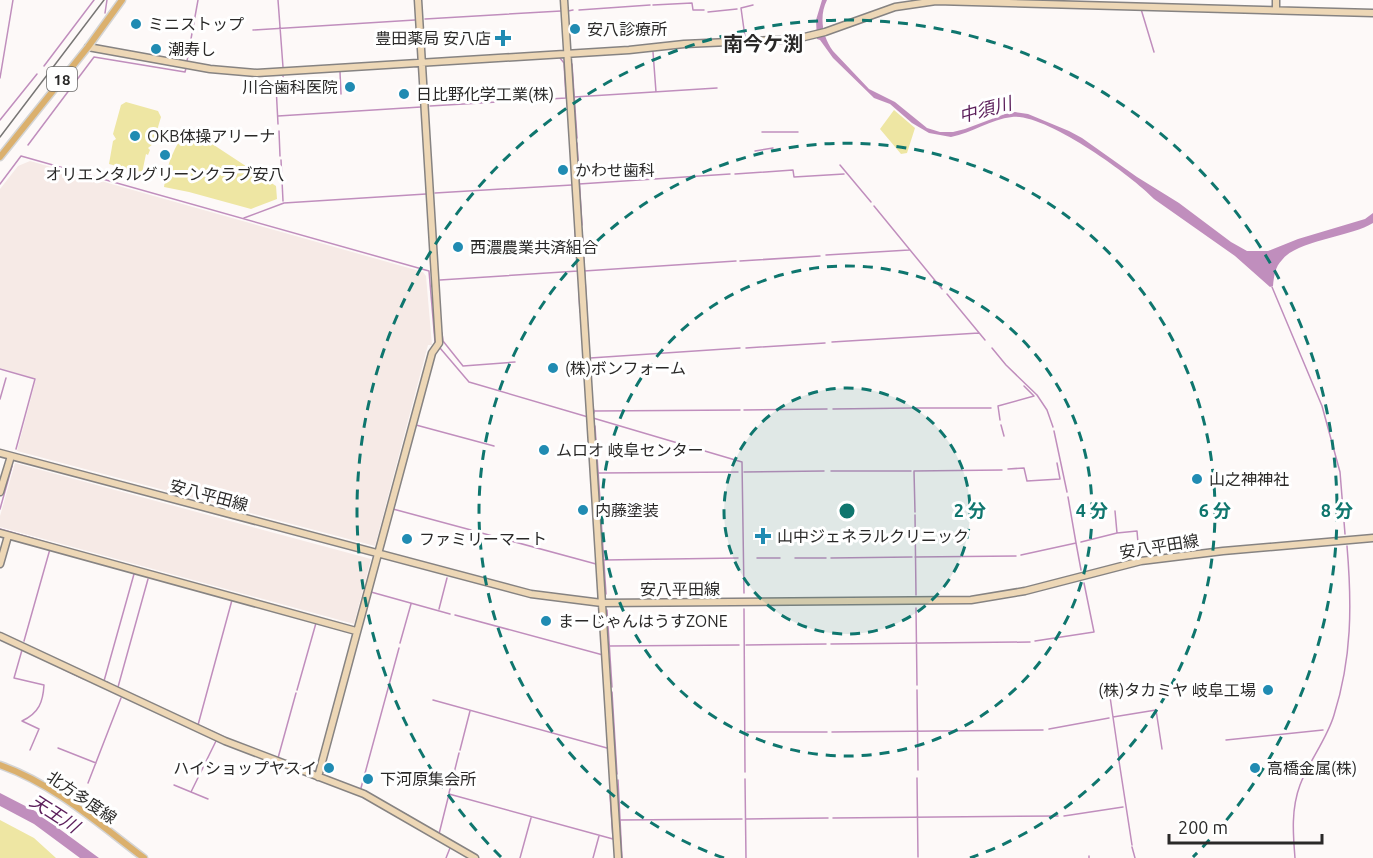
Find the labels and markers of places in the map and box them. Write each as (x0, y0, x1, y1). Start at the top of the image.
place label: ミニストップ (148, 15, 244, 33)
marker: ミニストップ (129, 17, 143, 31)
place label: 安八診療所 (587, 20, 667, 38)
marker: 安八診療所 (568, 22, 582, 36)
place label: 豊田薬局 安八店 (375, 29, 491, 47)
marker: 豊田薬局 安八店 (496, 31, 510, 45)
place label: 潮寿し (168, 40, 216, 58)
marker: 潮寿し (149, 42, 163, 56)
place label: 川合歯科医院 (242, 78, 338, 96)
marker: 川合歯科医院 (343, 80, 357, 94)
place label: 日比野化学工業(株) (416, 85, 554, 104)
marker: 日比野化学工業(株) (397, 87, 411, 101)
place label: OKB体操アリーナ (147, 127, 275, 145)
marker: OKB体操アリーナ (128, 129, 142, 143)
marker: オリエンタルグリーンクラブ安八 (158, 148, 172, 162)
place label: かわせ歯科 (575, 161, 655, 179)
marker: かわせ歯科 (556, 163, 570, 177)
place label: オリエンタルグリーンクラブ安八 (45, 165, 285, 183)
place label: 西濃農業共済組合 (470, 238, 598, 256)
marker: 西濃農業共済組合 (451, 240, 465, 254)
place label: (株)ボンフォーム (565, 359, 686, 378)
marker: (株)ボンフォーム (546, 361, 560, 375)
place label: ムロオ 岐阜センター (556, 441, 704, 459)
marker: ムロオ 岐阜センター (537, 443, 551, 457)
place label: 山之神神社 (1209, 470, 1289, 488)
marker: 山之神神社 (1190, 472, 1204, 486)
place label: 内藤塗装 (595, 501, 659, 519)
centre of rings (837, 501, 857, 521)
marker: 内藤塗装 (576, 503, 590, 517)
marker: 山中ジェネラルクリニック (754, 527, 772, 545)
place label: 山中ジェネラルクリニック (777, 527, 969, 545)
place label: ファミリーマート (419, 530, 547, 548)
marker: ファミリーマート (400, 532, 414, 546)
place label: まーじゃんはうすZONE (558, 612, 728, 630)
marker: まーじゃんはうすZONE (539, 614, 553, 628)
place label: (株)タカミヤ 岐阜工場 (1098, 681, 1256, 700)
marker: (株)タカミヤ 岐阜工場 (1261, 683, 1275, 697)
place label: ハイショップヤスイ (173, 759, 317, 777)
place label: 高橋金属(株) (1267, 759, 1357, 778)
marker: ハイショップヤスイ (322, 761, 336, 775)
marker: 高橋金属(株) (1248, 761, 1262, 775)
place label: 下河原集会所 (380, 770, 476, 788)
marker: 下河原集会所 (361, 772, 375, 786)

